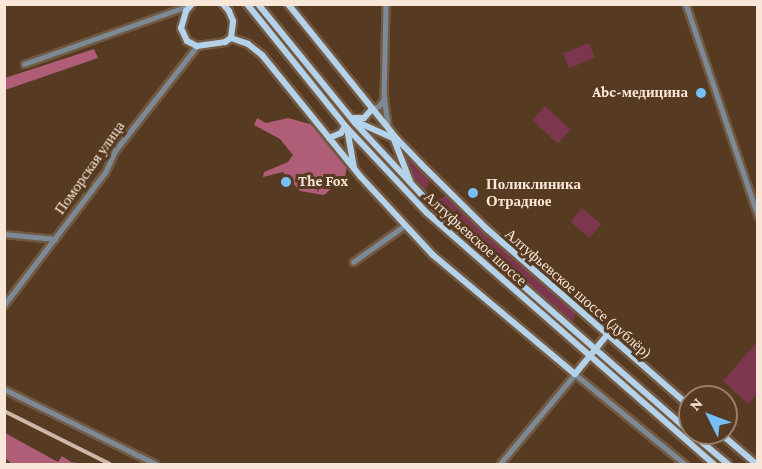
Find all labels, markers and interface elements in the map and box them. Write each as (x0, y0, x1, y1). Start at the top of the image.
place label: Abc-медицина (592, 84, 688, 102)
marker: Abc-медицина (692, 84, 710, 102)
street label: Поморская улица (51, 118, 129, 218)
place label: The Fox (298, 173, 348, 191)
marker: The Fox (279, 175, 293, 189)
place label: Поликлиника Отрадное (486, 175, 581, 210)
marker: Поликлиника Отрадное (464, 184, 482, 202)
street label: Алтуфьевское шоссе (420, 188, 530, 290)
street label: Алтуфьевское шоссе (дублёр) (501, 225, 655, 363)
north arrow (678, 385, 738, 445)
text: N (686, 394, 706, 414)

